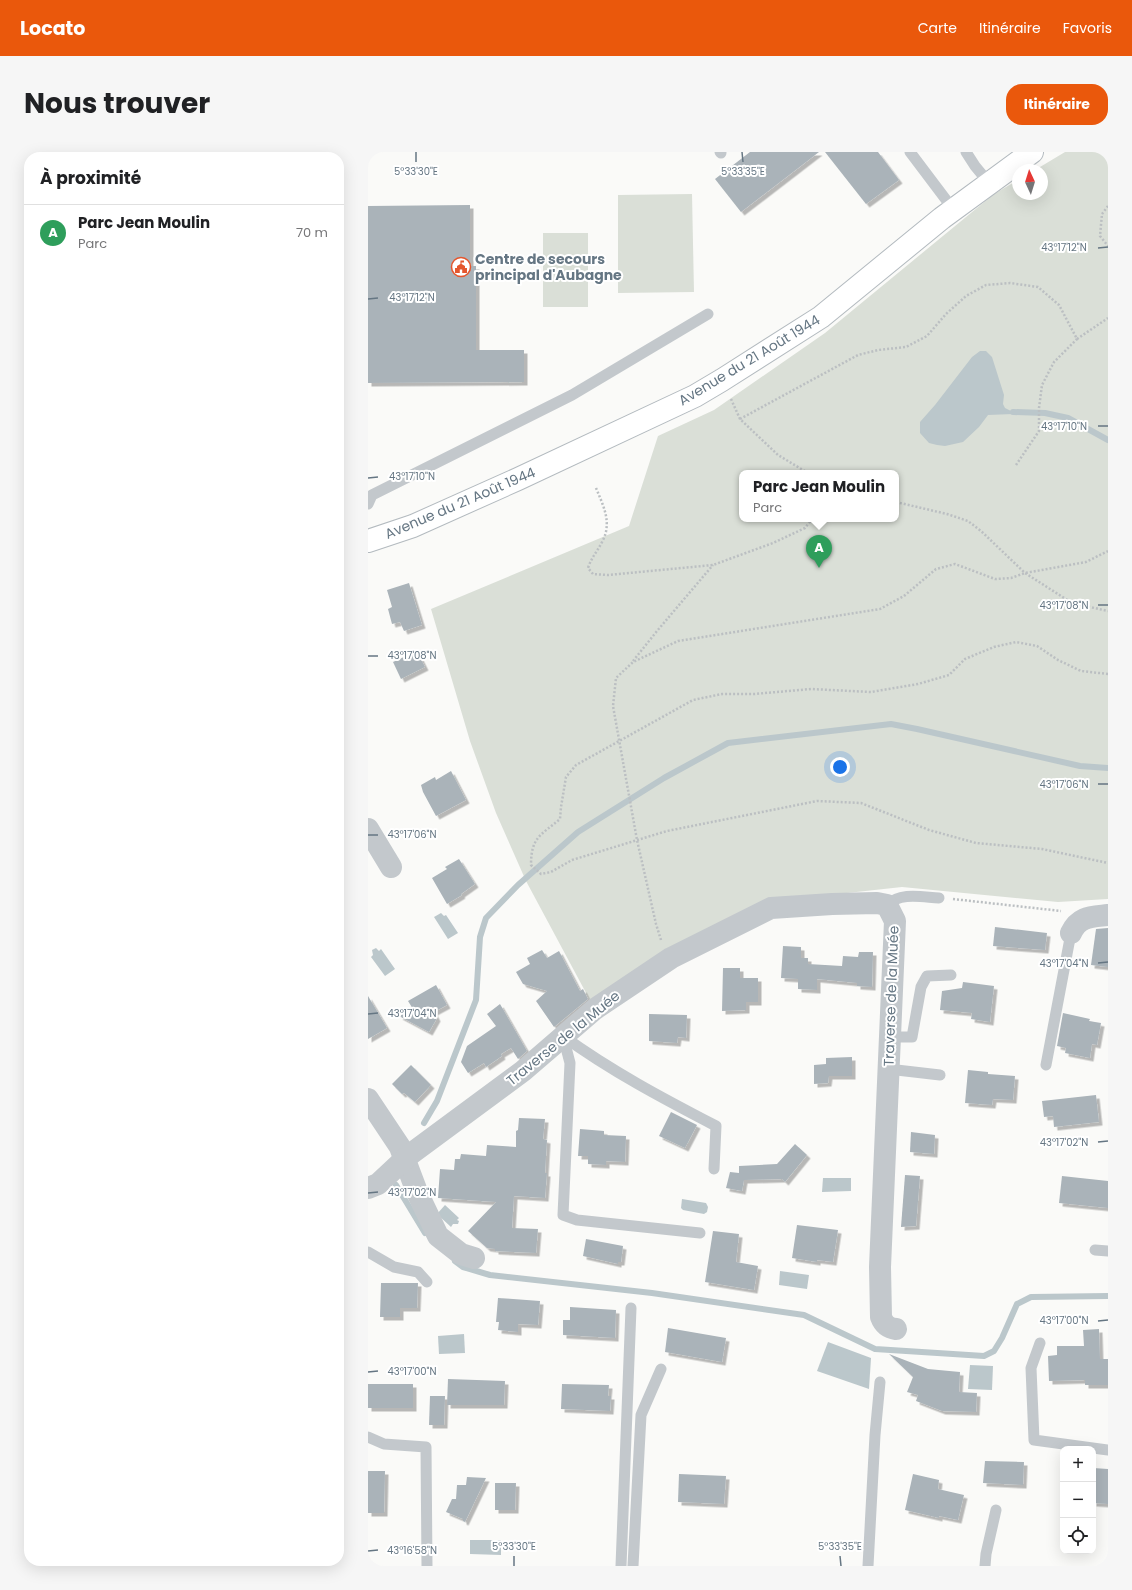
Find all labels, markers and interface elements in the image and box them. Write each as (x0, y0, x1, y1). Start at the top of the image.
text: Locato (20, 15, 85, 42)
text: Carte (918, 18, 957, 38)
text: Itinéraire (979, 18, 1041, 38)
text: Favoris (1063, 18, 1112, 38)
text: Nous trouver (24, 84, 210, 123)
button: Itinéraire (1006, 84, 1108, 125)
text: 5°33'30"E (394, 164, 438, 179)
text: 5°33'35"E (721, 164, 765, 179)
north arrow (1012, 164, 1048, 200)
text: À proximité (40, 166, 141, 190)
text: Parc Jean Moulin (78, 212, 210, 233)
text: A (48, 223, 58, 242)
text: 70 m (296, 223, 328, 242)
text: Parc (78, 234, 107, 253)
text: 43°17'12"N (1041, 240, 1087, 255)
place label: Centre de secours principal d'Aubagne (475, 249, 622, 285)
public building icon: Centre de secours principal d'Aubagne (450, 256, 472, 278)
text: 43°17'12"N (389, 290, 435, 305)
street label: Avenue du 21 Août 1944 (674, 310, 824, 410)
text: 43°17'10"N (1041, 419, 1087, 434)
street label: Avenue du 21 Août 1944 (382, 462, 539, 544)
text: 43°17'10"N (389, 469, 435, 484)
popup (739, 470, 899, 522)
text: Parc Jean Moulin (753, 476, 885, 497)
text: Parc (753, 498, 782, 517)
pin: A (806, 535, 832, 568)
text: 43°17'08"N (1039, 598, 1089, 613)
text: 43°17'08"N (387, 648, 437, 663)
your location (830, 757, 850, 777)
text: 43°17'06"N (1039, 777, 1089, 792)
text: 43°17'06"N (387, 827, 437, 842)
street label: Traverse de la Muée (879, 925, 903, 1067)
text: 43°17'04"N (1039, 956, 1089, 971)
street label: Traverse de la Muée (502, 986, 624, 1090)
text: 43°17'04"N (387, 1006, 437, 1021)
text: 43°17'02"N (1040, 1135, 1088, 1150)
text: 43°17'02"N (388, 1185, 436, 1200)
text: 43°17'00"N (1039, 1313, 1089, 1328)
text: 43°17'00"N (387, 1364, 437, 1379)
map controls (1060, 1446, 1096, 1554)
button: + (1060, 1446, 1096, 1482)
button: − (1060, 1482, 1096, 1518)
button: locate (1060, 1518, 1096, 1554)
text: 5°33'30"E (492, 1539, 536, 1554)
text: 5°33'35"E (818, 1539, 862, 1554)
text: 43°16'58"N (387, 1543, 437, 1558)

